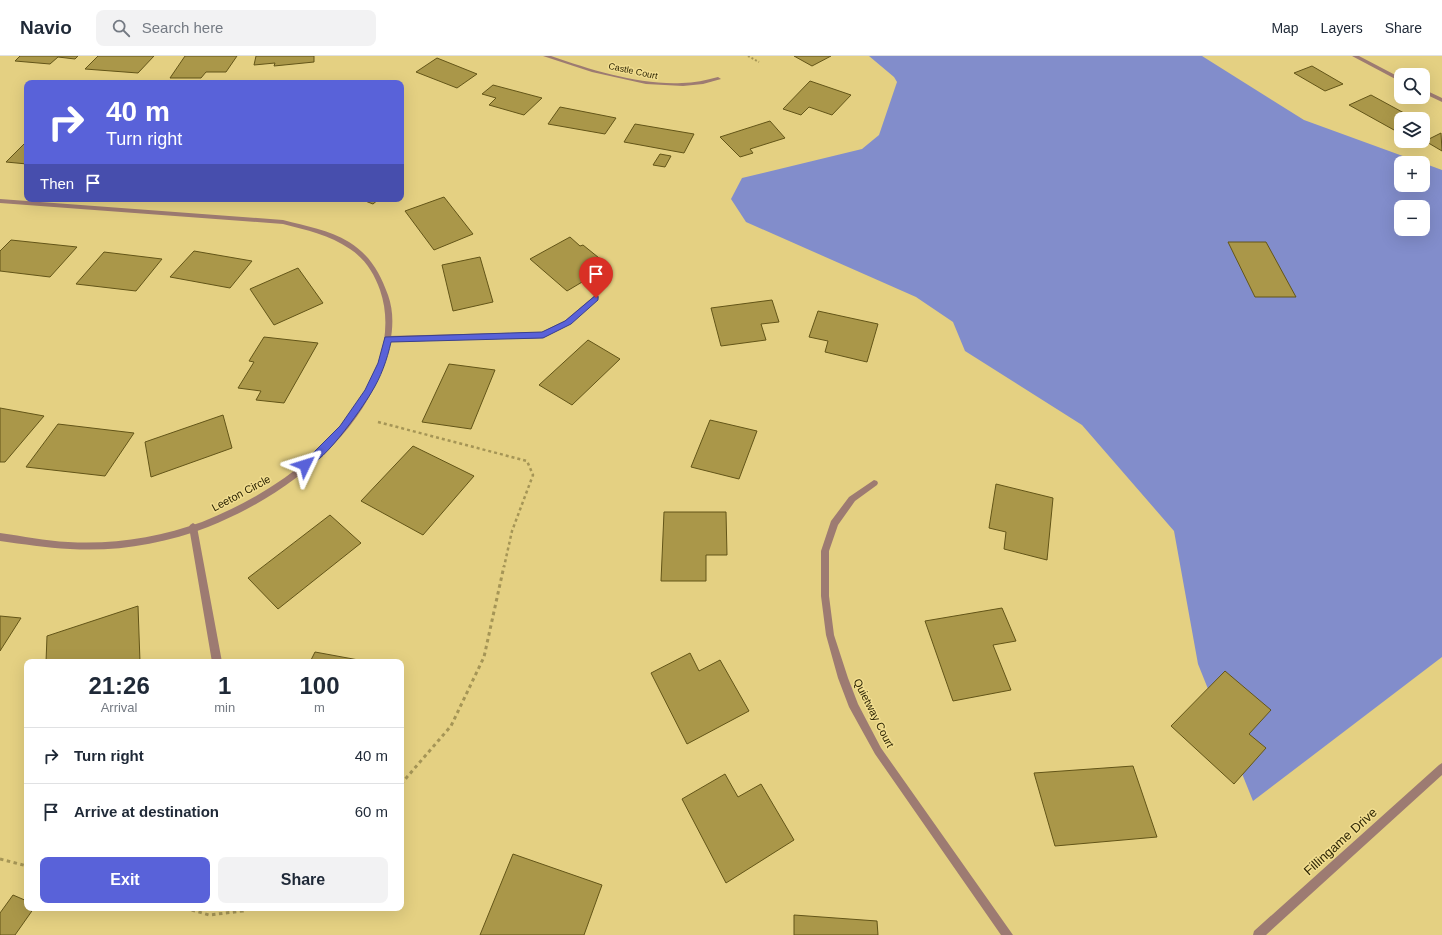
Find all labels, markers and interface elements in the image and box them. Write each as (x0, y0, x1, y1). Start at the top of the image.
search box (96, 10, 376, 46)
text: Navio (20, 17, 72, 38)
icon: search (110, 17, 132, 39)
text: Search here (142, 19, 223, 36)
text: Map (1271, 20, 1299, 36)
text: Layers (1321, 20, 1363, 36)
text: Share (1385, 20, 1422, 36)
street label: Castle Court (607, 61, 659, 81)
map controls (1394, 68, 1430, 236)
button: search (1394, 68, 1430, 104)
icon: right (40, 96, 92, 148)
text: 40 m (106, 96, 170, 127)
button: layers (1394, 112, 1430, 148)
text: Turn right (106, 129, 182, 149)
button: + (1394, 156, 1430, 192)
icon: arrive (82, 172, 104, 194)
text: Then (40, 175, 74, 192)
button: − (1394, 200, 1430, 236)
pin (579, 257, 613, 298)
icon: arrive (585, 263, 607, 285)
position arrow (284, 444, 326, 486)
street label: Leeton Circle (210, 472, 272, 514)
text: 21:26 (88, 672, 150, 699)
text: 1 (218, 672, 231, 699)
text: 100 (300, 672, 340, 699)
street label: Quietway Court (851, 677, 897, 749)
text: Arrival (101, 700, 138, 715)
text: min (214, 700, 235, 715)
text: m (314, 700, 325, 715)
icon: right (40, 745, 62, 767)
text: Turn right (74, 747, 144, 764)
text: 40 m (355, 747, 388, 764)
icon: arrive (40, 801, 62, 823)
text: Arrive at destination (74, 803, 219, 820)
text: 60 m (355, 803, 388, 820)
street label: Fillingame Drive (1301, 805, 1380, 878)
button: Exit (40, 857, 210, 903)
button: Share (218, 857, 388, 903)

